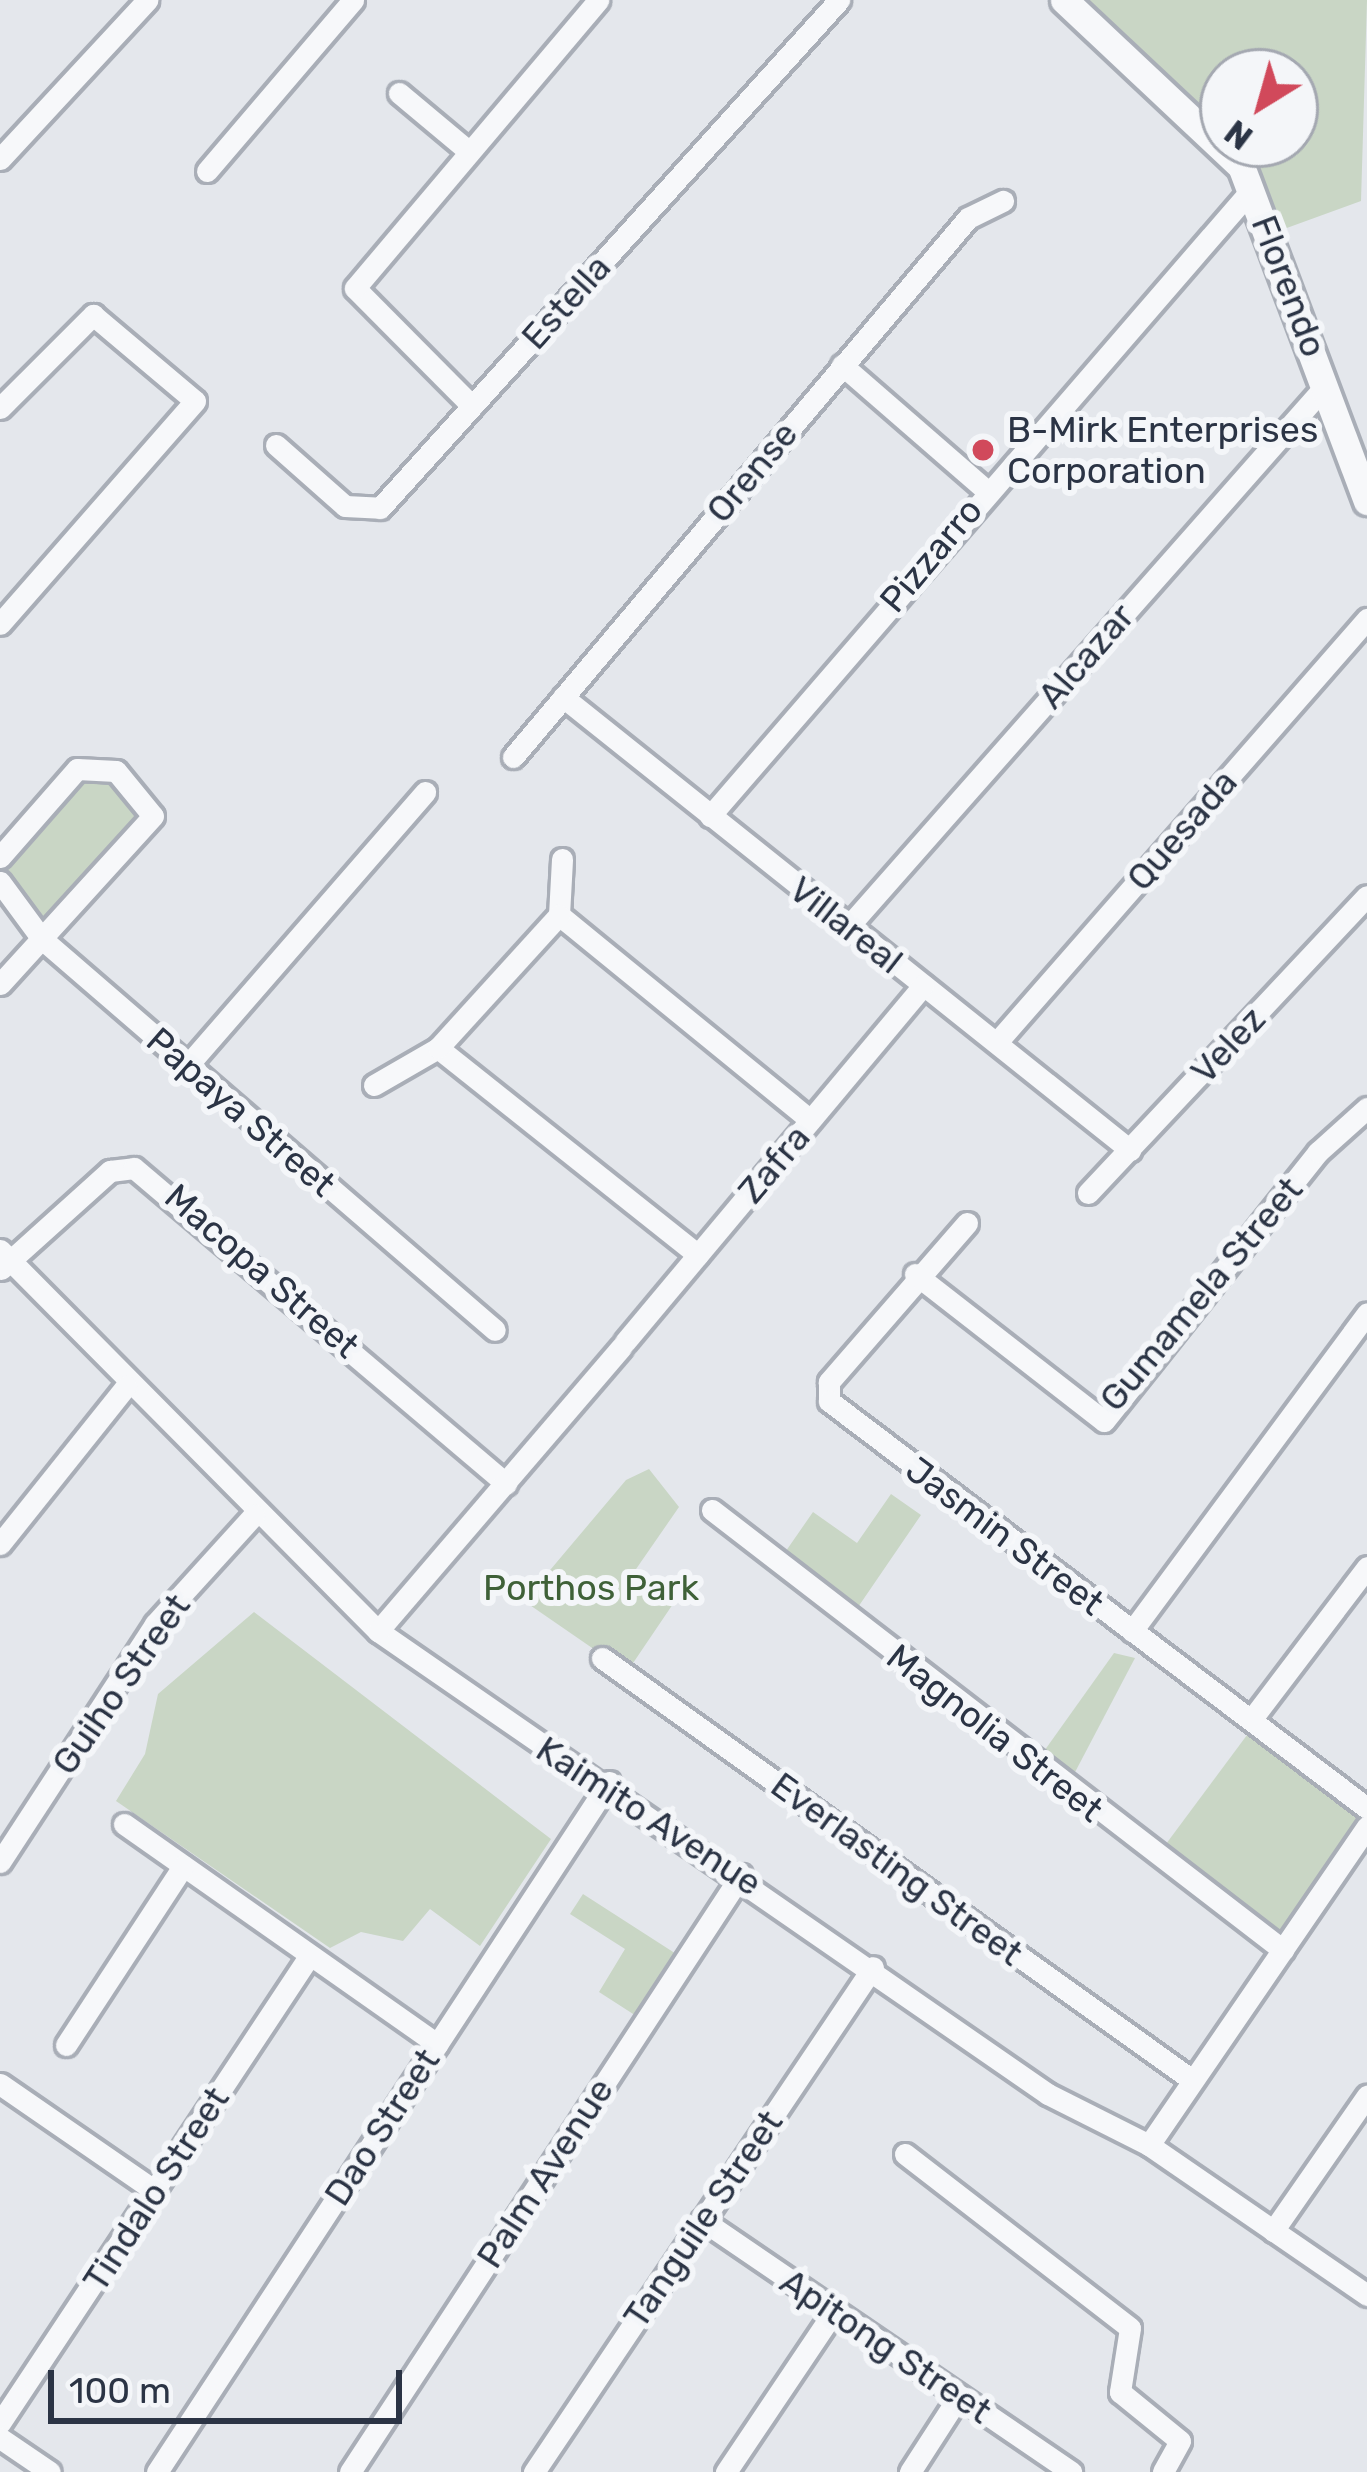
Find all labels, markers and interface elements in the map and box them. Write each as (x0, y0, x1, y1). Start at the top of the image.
north arrow (1199, 48, 1319, 168)
text: N (1218, 112, 1260, 157)
street label: Florendo (1242, 209, 1336, 363)
street label: Estella (513, 246, 619, 358)
place label: B-Mirk Enterprises Corporation (1007, 407, 1319, 492)
street label: Orense (697, 413, 807, 531)
marker: B-Mirk Enterprises Corporation (970, 437, 996, 463)
street label: Pizzarro (871, 489, 991, 621)
street label: Alcazar (1029, 595, 1143, 717)
street label: Quesada (1118, 761, 1246, 899)
street label: Villareal (781, 867, 911, 983)
street label: Velez (1182, 998, 1274, 1092)
street label: Papaya Street (138, 1018, 344, 1206)
street label: Zafra (729, 1116, 819, 1212)
street label: Gumamela Street (1091, 1168, 1311, 1420)
street label: Macopa Street (156, 1175, 368, 1367)
street label: Jasmin Street (898, 1448, 1112, 1624)
park label: Porthos Park (483, 1566, 699, 1610)
street label: Guiho Street (43, 1585, 199, 1783)
street label: Magnolia Street (878, 1635, 1112, 1831)
street label: Kaimito Avenue (528, 1727, 770, 1905)
street label: Everlasting Street (763, 1763, 1031, 1975)
street label: Dao Street (315, 2040, 449, 2214)
street label: Palm Avenue (467, 2070, 623, 2276)
street label: Tindalo Street (74, 2079, 238, 2299)
street label: Tanguile Street (614, 2102, 792, 2336)
street label: Apitong Street (772, 2260, 1000, 2432)
scale bar (54, 2346, 408, 2420)
text: 100 m (69, 2369, 171, 2412)

